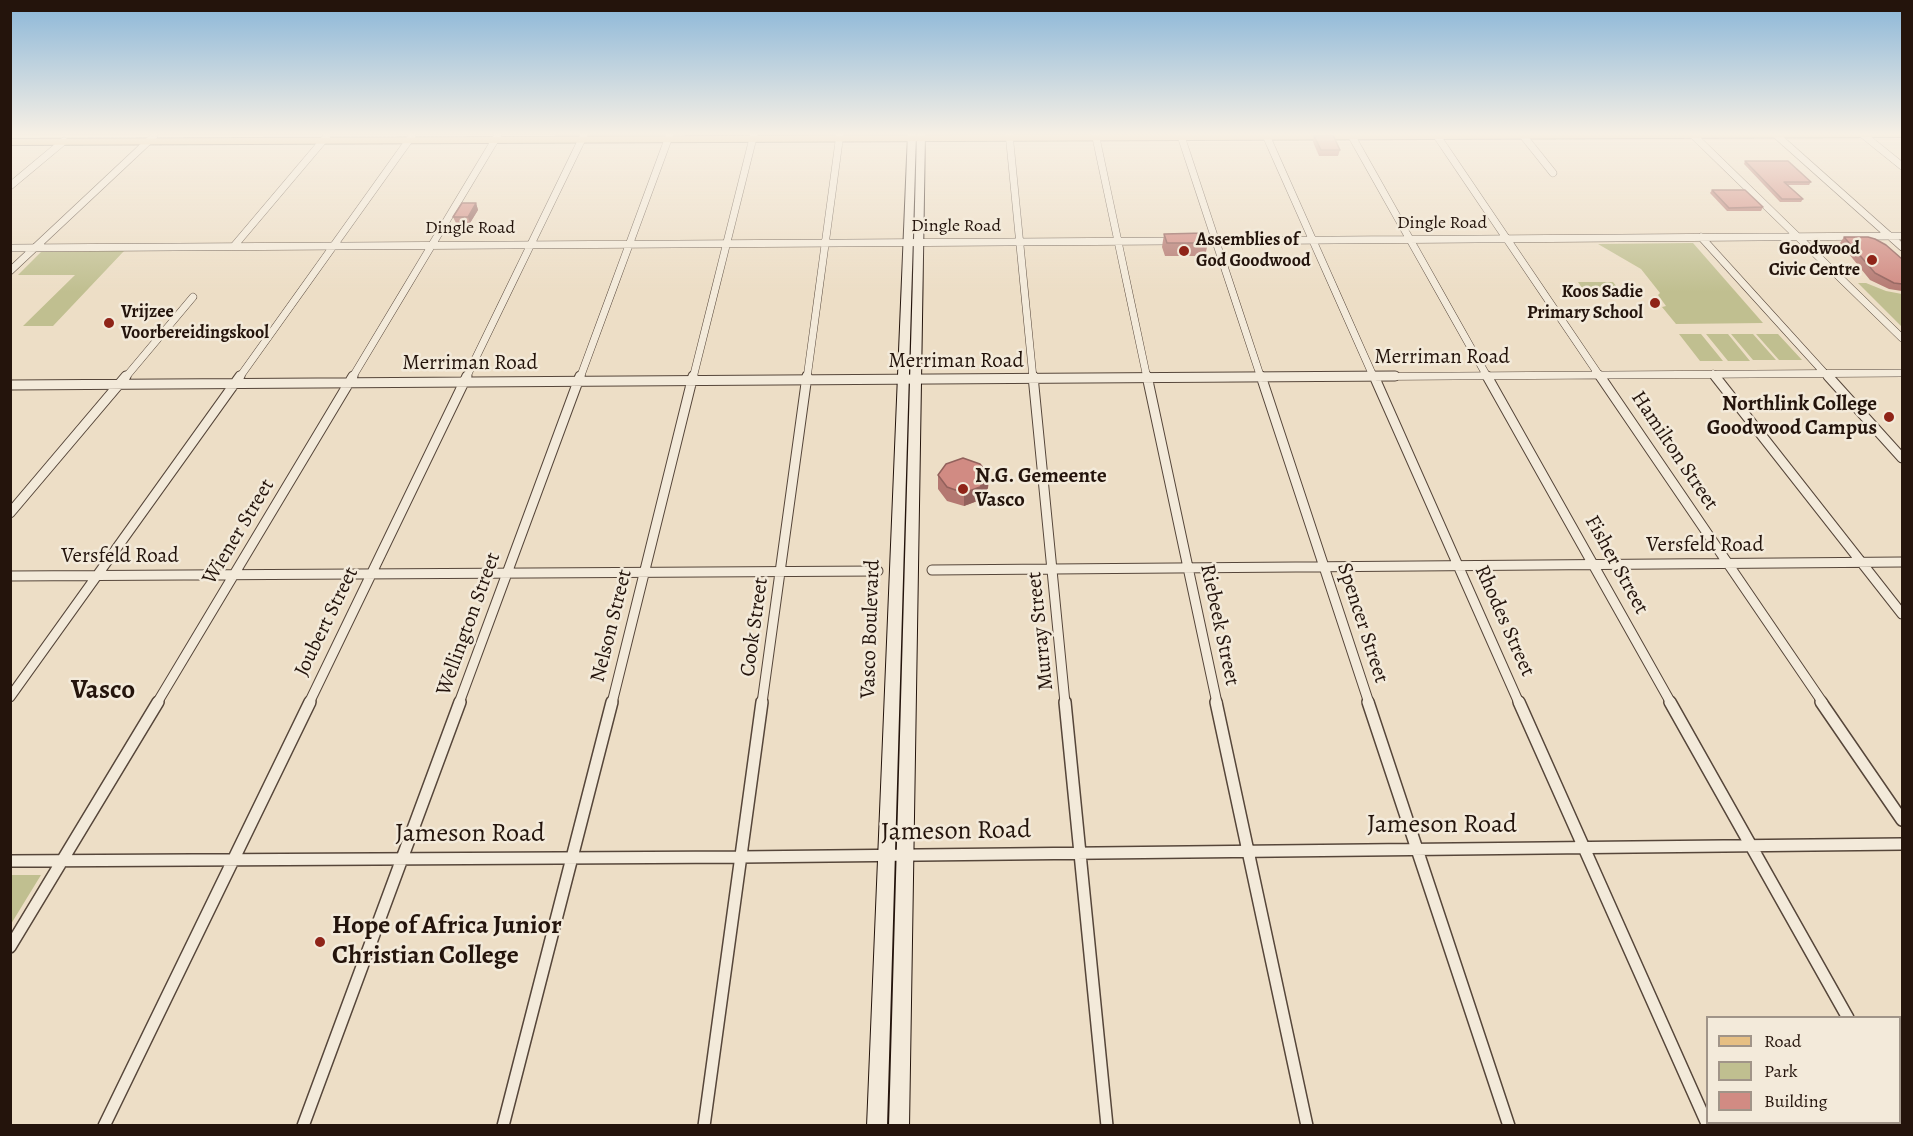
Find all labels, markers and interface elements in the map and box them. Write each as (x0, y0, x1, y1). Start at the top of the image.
street label: Dingle Road (1397, 213, 1487, 235)
street label: Dingle Road (911, 216, 1001, 238)
street label: Dingle Road (425, 218, 515, 240)
place label: Assemblies of God Goodwood (1196, 230, 1311, 272)
place label: Goodwood Civic Centre (1769, 239, 1860, 282)
marker: Assemblies of God Goodwood (1177, 244, 1191, 258)
marker: Goodwood Civic Centre (1865, 253, 1879, 267)
place label: Koos Sadie Primary School (1527, 282, 1643, 324)
marker: Koos Sadie Primary School (1648, 296, 1662, 310)
place label: Vrijzee Voorbereidingskool (121, 302, 269, 344)
marker: Vrijzee Voorbereidingskool (102, 316, 116, 330)
street label: Merriman Road (1374, 345, 1510, 371)
street label: Merriman Road (888, 349, 1024, 375)
street label: Merriman Road (402, 351, 538, 377)
street label: Hamilton Street (1625, 387, 1723, 515)
place label: Northlink College Goodwood Campus (1707, 392, 1877, 442)
marker: Northlink College Goodwood Campus (1882, 410, 1896, 424)
place label: N.G. Gemeente Vasco (975, 464, 1107, 514)
street label: Wiener Street (198, 475, 280, 589)
marker: N.G. Gemeente Vasco (956, 482, 970, 496)
street label: Fisher Street (1579, 511, 1653, 619)
street label: Versfeld Road (1646, 533, 1764, 559)
street label: Versfeld Road (61, 544, 179, 570)
street label: Wellington Street (431, 549, 507, 699)
street label: Vasco Boulevard (856, 559, 886, 699)
street label: Spencer Street (1331, 560, 1393, 686)
street label: Rhodes Street (1468, 561, 1540, 681)
street label: Riebeek Street (1194, 562, 1244, 688)
street label: Joubert Street (290, 563, 364, 681)
street label: Nelson Street (586, 567, 638, 685)
street label: Murray Street (1022, 570, 1060, 692)
street label: Cook Street (736, 576, 774, 678)
district label: Vasco (71, 675, 135, 707)
street label: Jameson Road (1367, 810, 1517, 842)
street label: Jameson Road (881, 815, 1031, 849)
street label: Jameson Road (395, 819, 545, 851)
place label: Hope of Africa Junior Christian College (332, 911, 562, 972)
marker: Hope of Africa Junior Christian College (313, 935, 327, 949)
legend (1706, 1016, 1901, 1124)
text: Road (1764, 1029, 1801, 1053)
text: Park (1764, 1059, 1798, 1083)
text: Building (1764, 1089, 1828, 1113)

